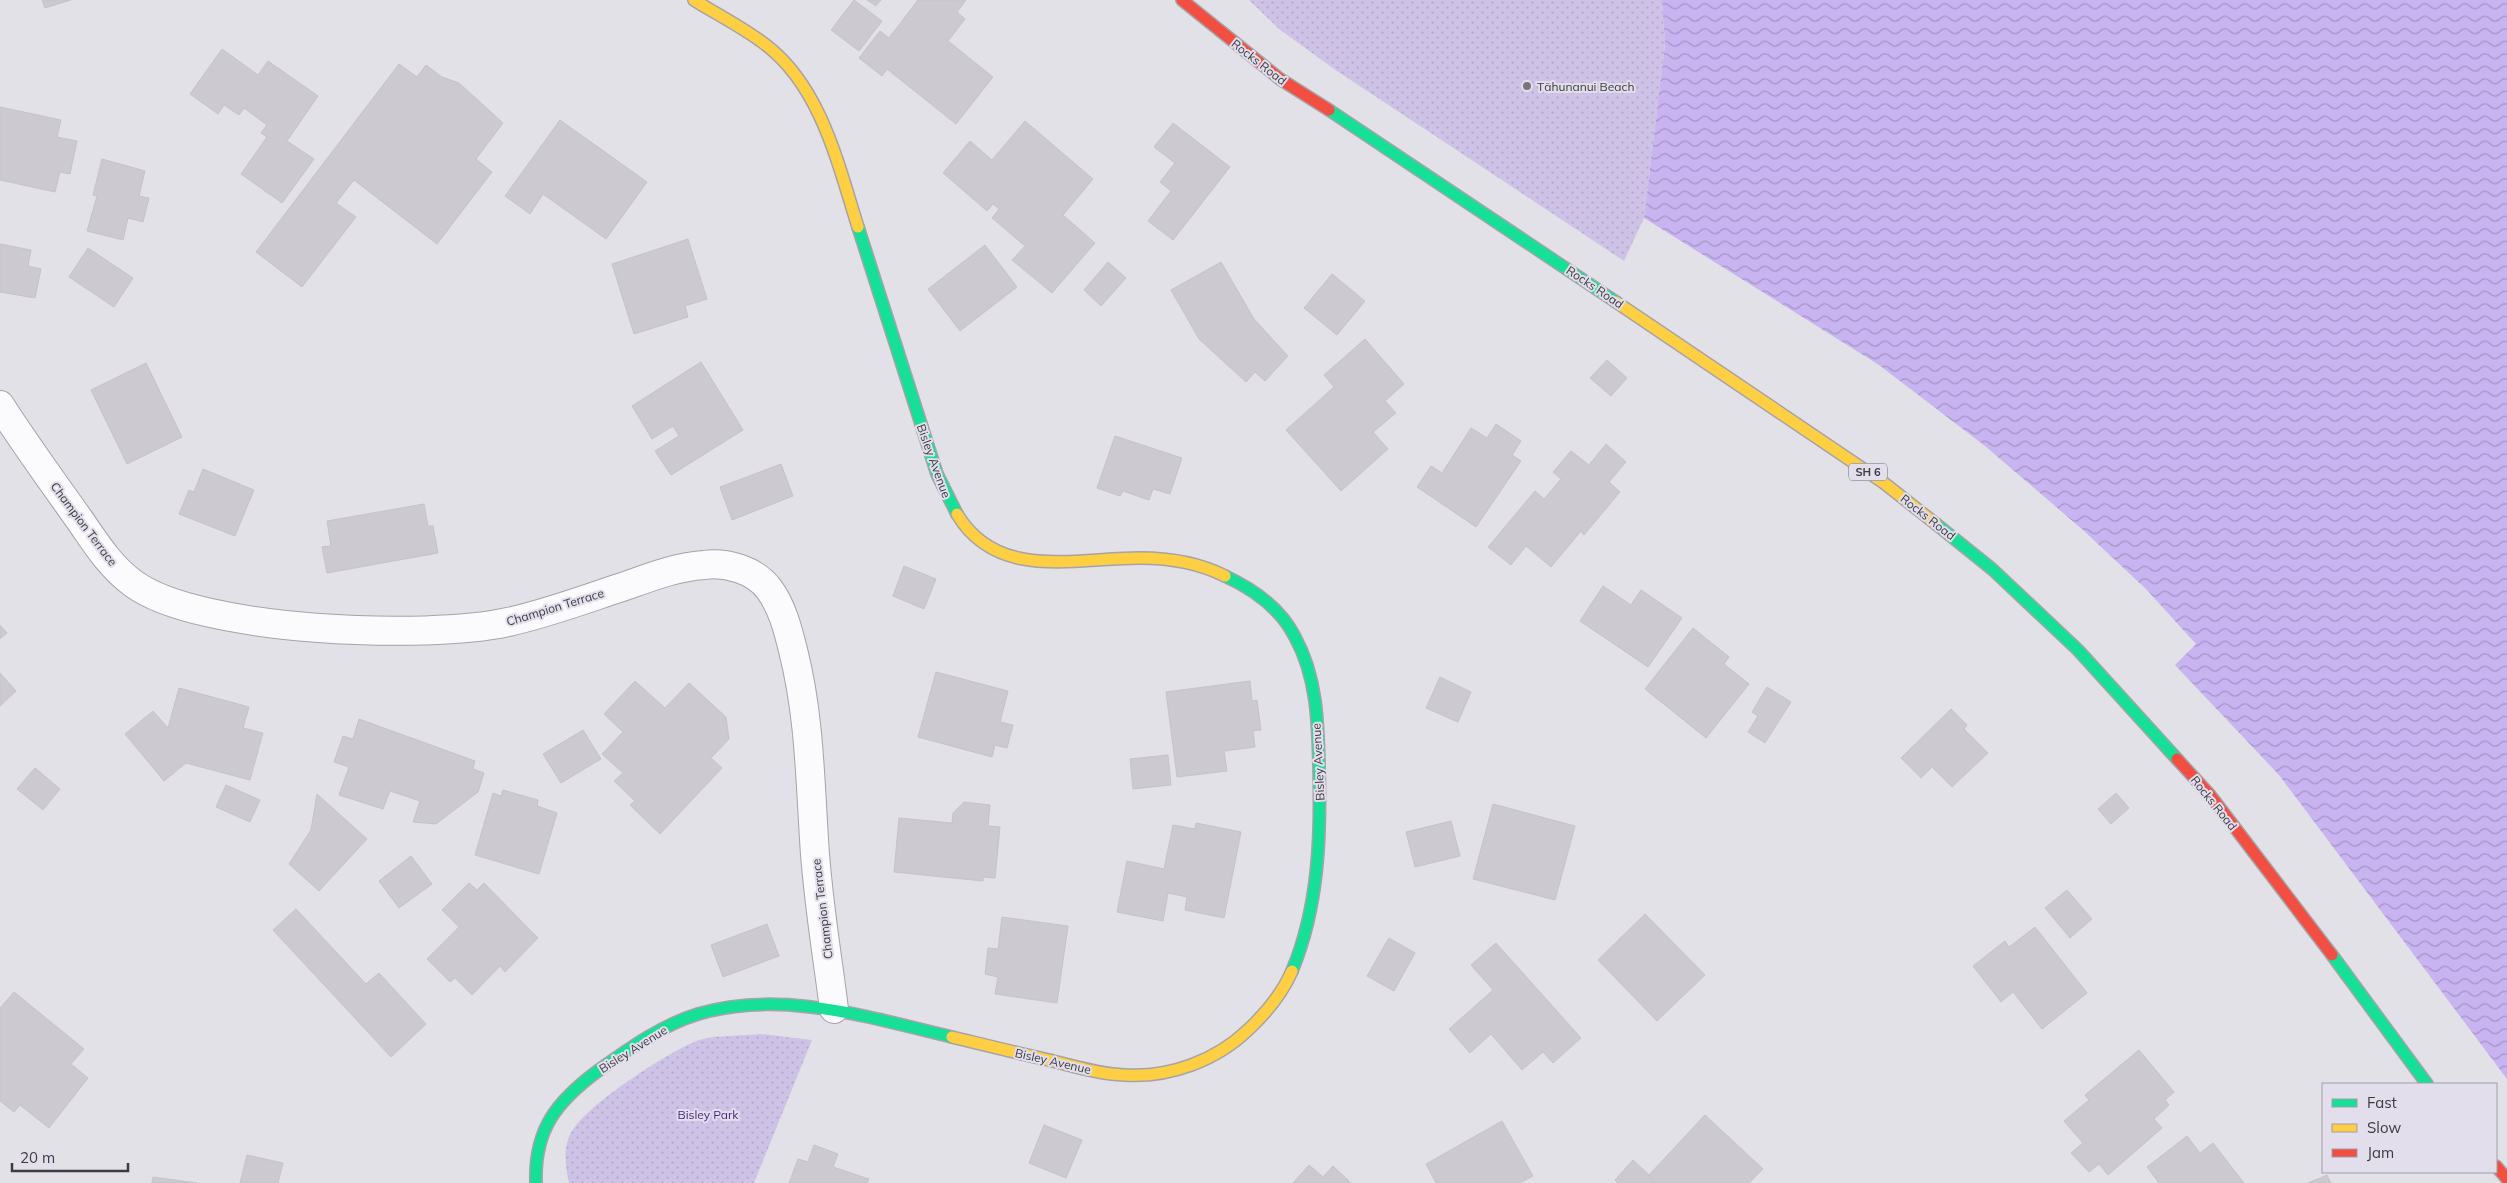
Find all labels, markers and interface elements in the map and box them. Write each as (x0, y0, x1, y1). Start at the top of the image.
street label: Rocks Road (1229, 36, 1289, 88)
place label: Tāhunanui Beach (1537, 79, 1634, 94)
marker: Tāhunanui Beach (1521, 80, 1533, 92)
street label: Rocks Road (1564, 262, 1626, 312)
street label: Bisley Avenue (914, 422, 954, 500)
road number: SH 6 (1849, 464, 1887, 481)
street label: Champion Terrace (48, 479, 120, 569)
street label: Rocks Road (1898, 491, 1958, 543)
street label: Champion Terrace (504, 585, 606, 629)
street label: Bisley Avenue (1308, 723, 1328, 801)
street label: Rocks Road (2188, 773, 2240, 833)
street label: Champion Terrace (808, 858, 836, 960)
street label: Bisley Avenue (596, 1022, 670, 1076)
street label: Bisley Avenue (1014, 1045, 1092, 1077)
legend (2322, 1083, 2497, 1173)
text: Fast (2367, 1093, 2397, 1112)
park label: Bisley Park (677, 1107, 739, 1122)
text: Slow (2367, 1118, 2401, 1137)
scale bar (12, 1140, 129, 1172)
text: Jam (2367, 1143, 2394, 1162)
text: 20 m (20, 1148, 55, 1167)

